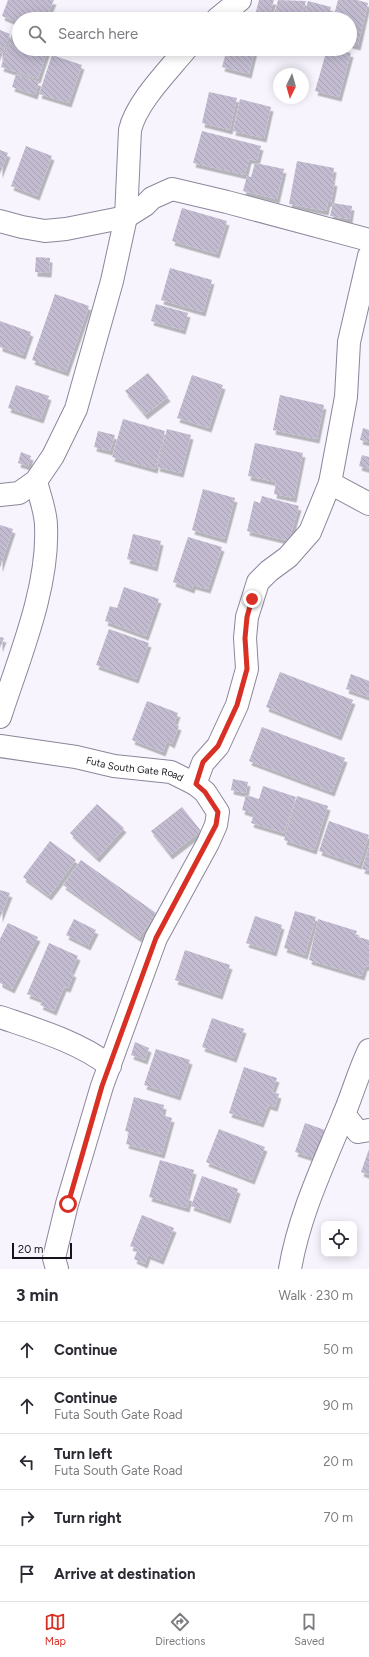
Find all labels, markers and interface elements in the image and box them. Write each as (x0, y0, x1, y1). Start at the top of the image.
search box (12, 12, 357, 56)
icon: search (26, 23, 48, 45)
text: Search here (58, 25, 138, 43)
north arrow (273, 68, 309, 104)
route end (243, 590, 261, 608)
street label: Futa South Gate Road (85, 753, 186, 784)
route start (59, 1195, 77, 1213)
map controls (321, 1221, 357, 1257)
button: locate (321, 1221, 357, 1257)
scale bar (12, 1241, 72, 1260)
text: 20 m (18, 1243, 43, 1256)
text: 3 min (16, 1285, 58, 1305)
text: Walk · 230 m (279, 1288, 353, 1303)
icon: ahead (16, 1339, 38, 1361)
text: Continue (54, 1341, 117, 1359)
text: 50 m (323, 1342, 353, 1357)
text: Continue (54, 1389, 117, 1407)
icon: ahead (16, 1395, 38, 1417)
text: 90 m (323, 1398, 353, 1413)
text: Futa South Gate Road (54, 1407, 183, 1422)
text: Turn left (54, 1445, 112, 1463)
icon: left (16, 1451, 38, 1473)
text: 20 m (323, 1454, 353, 1469)
text: Futa South Gate Road (54, 1463, 183, 1478)
icon: right (16, 1507, 38, 1529)
text: Turn right (54, 1509, 122, 1527)
text: 70 m (323, 1510, 353, 1525)
icon: arrive (16, 1563, 38, 1585)
text: Arrive at destination (54, 1565, 195, 1583)
tab: Map (44, 1611, 66, 1648)
tab: Directions (155, 1611, 205, 1648)
tab: Saved (294, 1611, 325, 1648)

